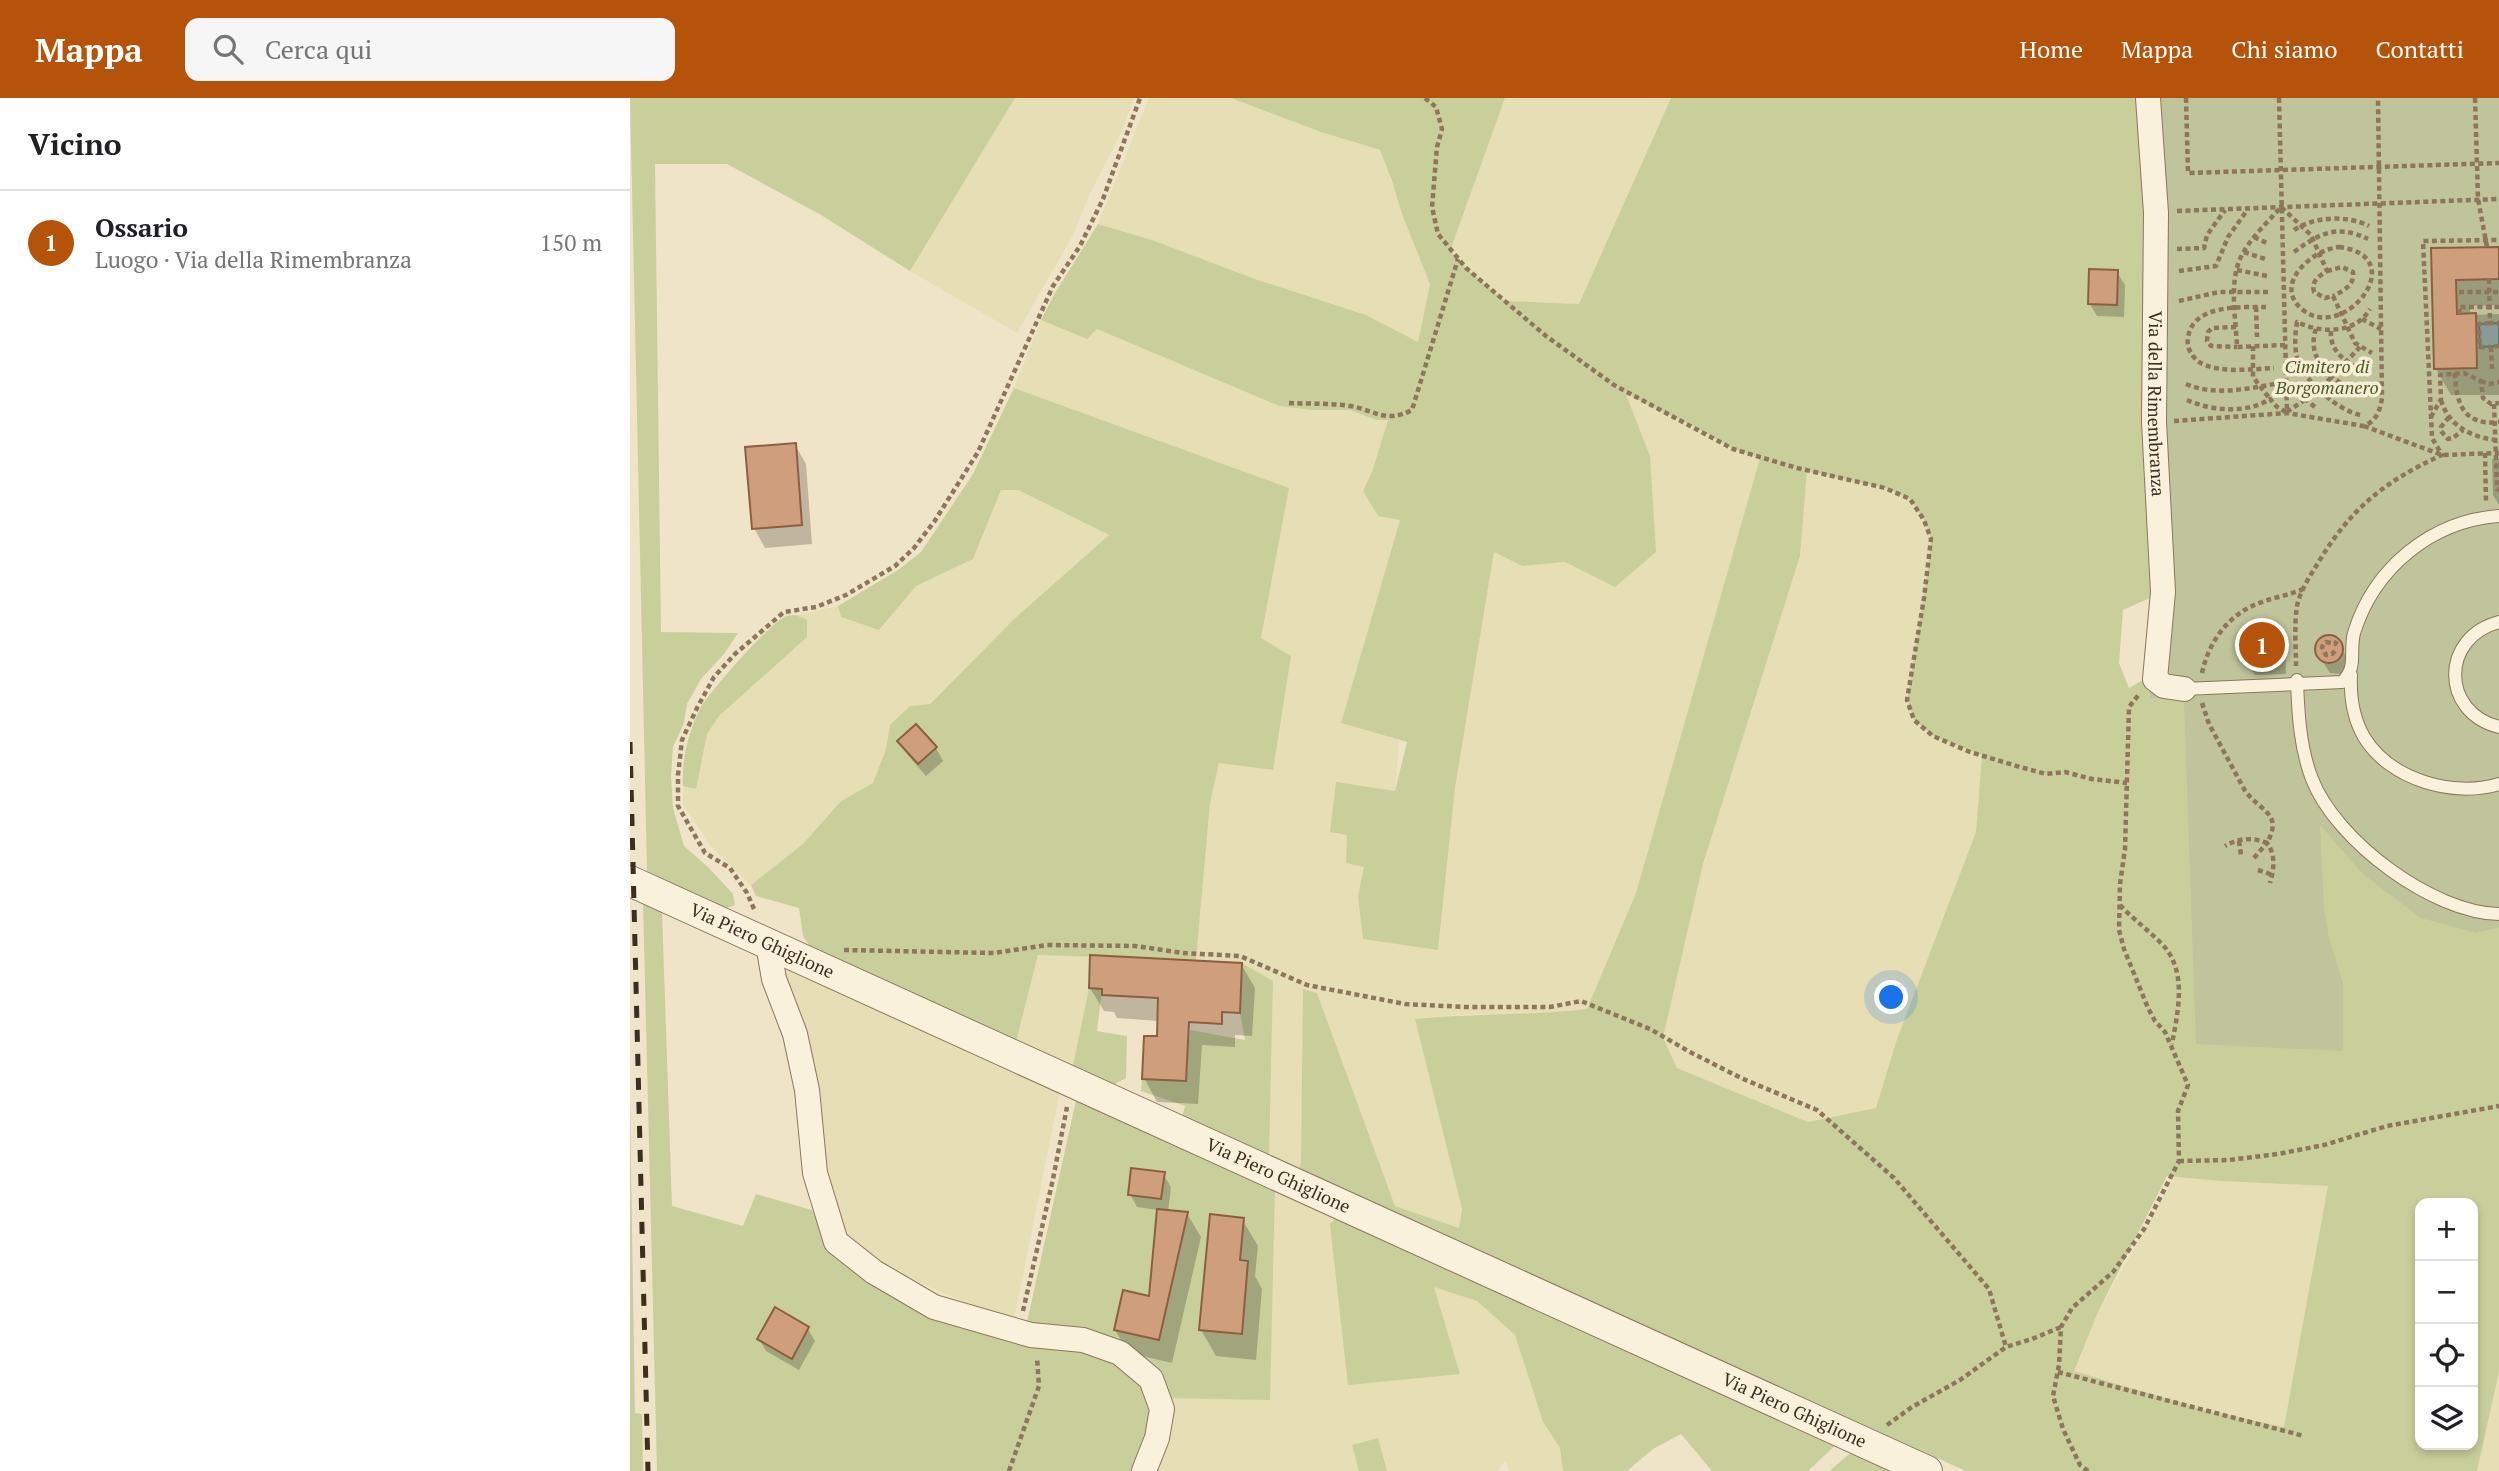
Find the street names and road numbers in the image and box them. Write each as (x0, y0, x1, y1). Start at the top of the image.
street label: Via della Rimembranza (2143, 311, 2171, 497)
street label: Via Piero Ghiglione (686, 897, 838, 983)
street label: Via Piero Ghiglione (1202, 1132, 1355, 1218)
street label: Via Piero Ghiglione (1719, 1366, 1871, 1453)

